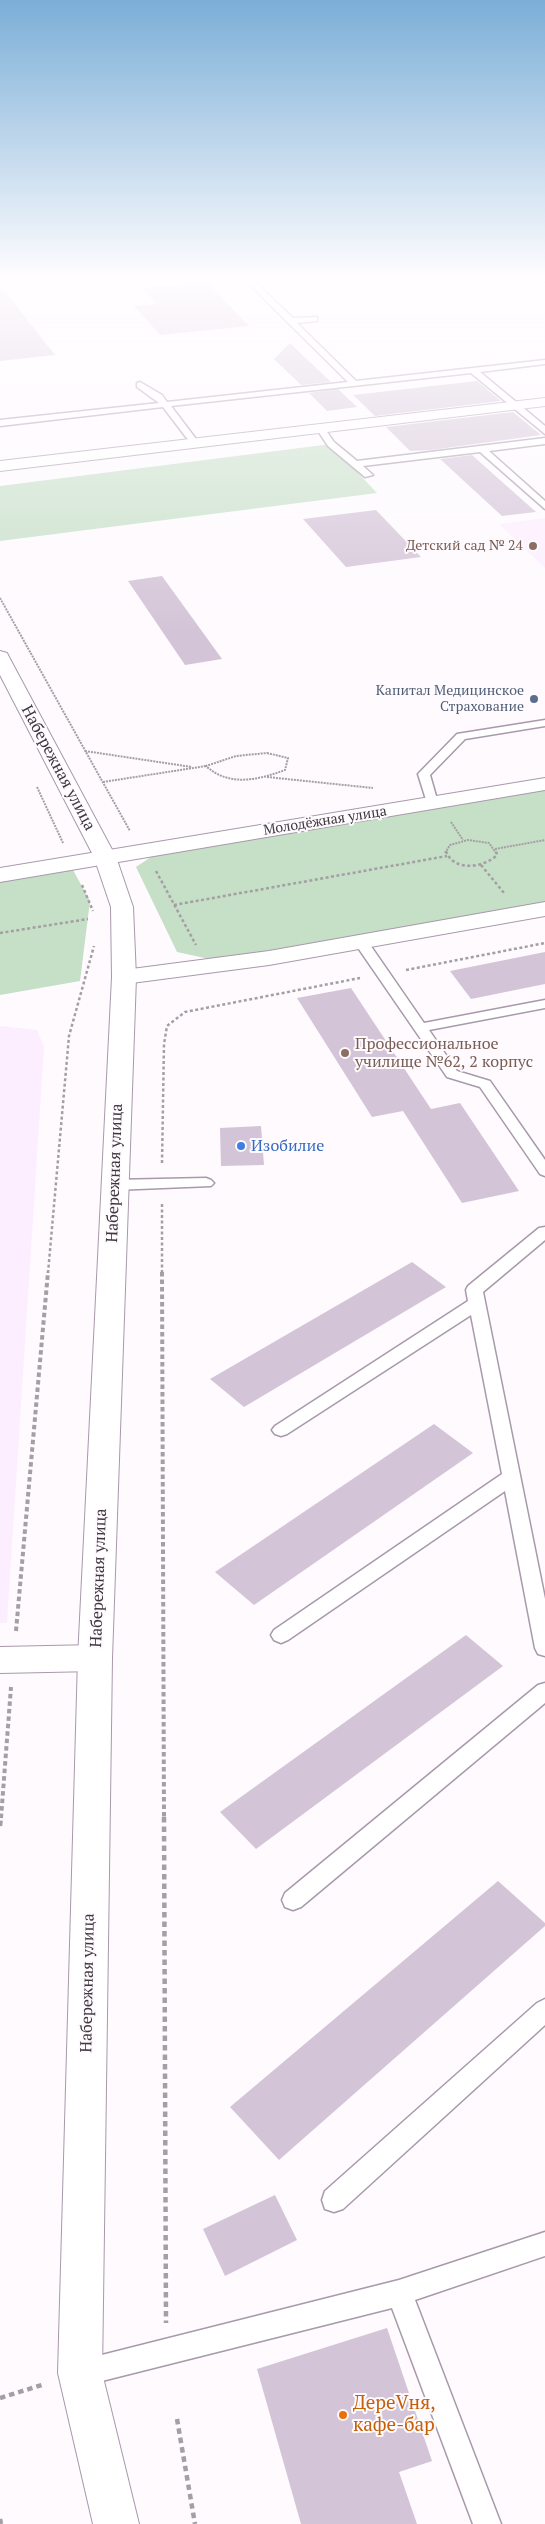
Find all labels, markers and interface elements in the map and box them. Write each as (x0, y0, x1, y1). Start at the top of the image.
place label: Детский сад № 24 (406, 538, 523, 554)
marker: Детский сад № 24 (527, 540, 539, 552)
place label: Капитал Медицинское Страхование (376, 683, 524, 716)
marker: Капитал Медицинское Страхование (528, 693, 540, 705)
street label: Набережная улица (17, 702, 99, 834)
street label: Молодёжная улица (262, 803, 388, 839)
place label: Профессиональное училище №62, 2 корпус (355, 1034, 533, 1072)
marker: Профессиональное училище №62, 2 корпус (339, 1047, 351, 1059)
street label: Набережная улица (103, 1103, 127, 1243)
place label: Изобилие (251, 1136, 324, 1156)
marker: Изобилие (235, 1140, 247, 1152)
street label: Набережная улица (87, 1508, 111, 1648)
street label: Набережная улица (77, 1913, 99, 2053)
place label: ДереVня, кафе-бар (353, 2393, 436, 2437)
marker: ДереVня, кафе-бар (337, 2409, 349, 2421)

